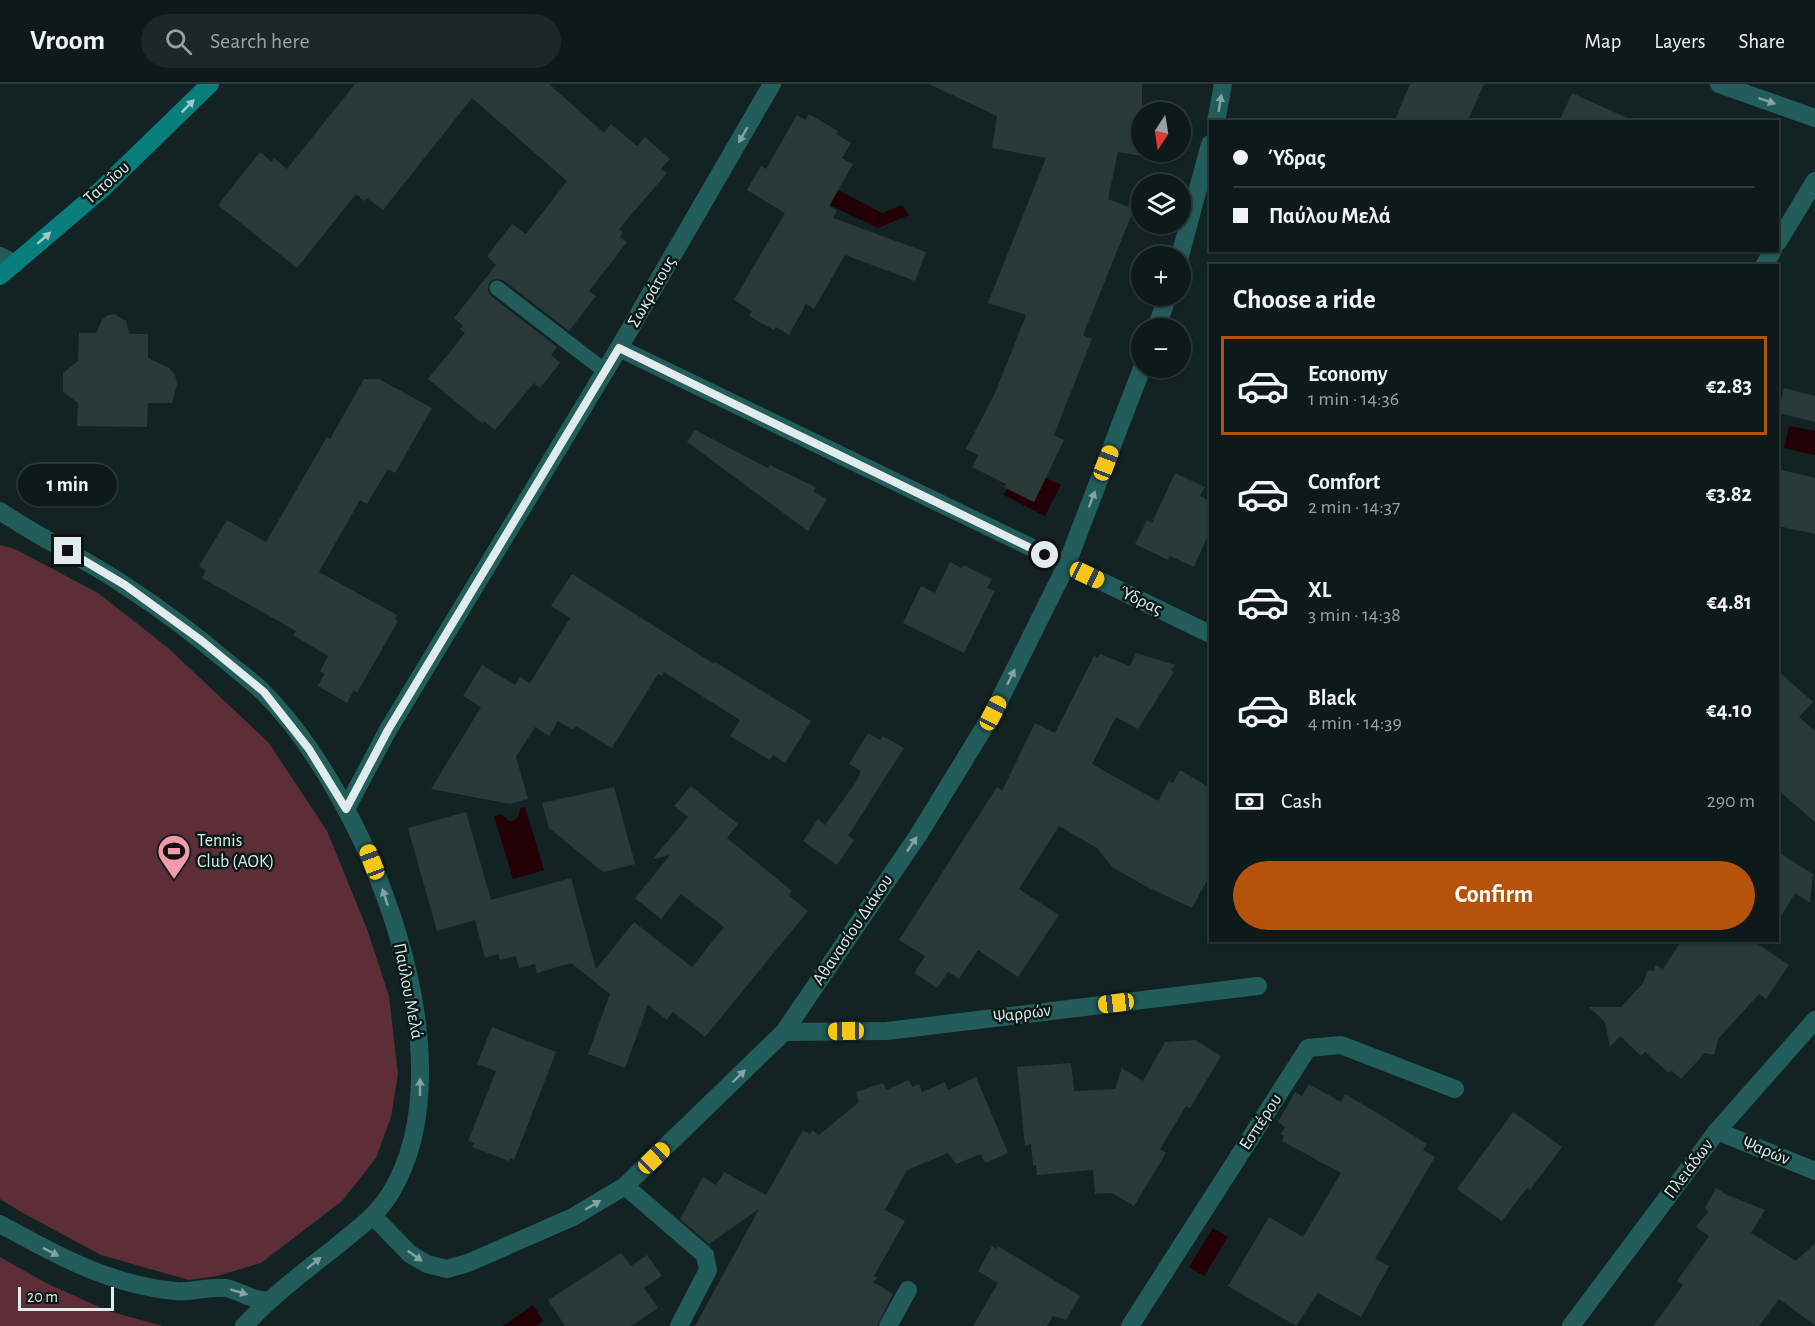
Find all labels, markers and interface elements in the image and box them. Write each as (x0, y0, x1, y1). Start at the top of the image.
search box (141, 14, 561, 68)
icon: search (162, 25, 195, 58)
text: Vroom (30, 27, 105, 55)
text: Search here (210, 30, 310, 52)
text: Map (1585, 31, 1621, 52)
text: Layers (1654, 31, 1705, 52)
text: Share (1738, 31, 1785, 52)
one-way arrow (1215, 93, 1224, 112)
one-way arrow (1758, 96, 1776, 106)
one-way arrow (180, 100, 194, 114)
north arrow (1131, 102, 1191, 162)
map controls (1131, 102, 1191, 378)
one-way arrow (738, 127, 748, 144)
text: Ύδρας (1269, 147, 1326, 169)
street label: Τατοΐου (81, 158, 133, 208)
button: layers (1131, 174, 1191, 234)
text: Παύλου Μελά (1269, 205, 1391, 227)
one-way arrow (37, 232, 52, 245)
button: + (1131, 246, 1191, 306)
street label: Σωκράτους (625, 253, 679, 331)
text: Choose a ride (1233, 286, 1376, 313)
button: − (1131, 318, 1191, 378)
icon: car (1236, 359, 1290, 413)
text: Economy (1308, 363, 1388, 385)
text: €2.83 (1706, 375, 1752, 397)
text: 1 min · 14:36 (1308, 389, 1399, 409)
car (1091, 443, 1121, 483)
callout: 1 min (19, 464, 118, 506)
icon: car (1236, 467, 1290, 521)
text: Comfort (1308, 471, 1380, 493)
text: 1 min (46, 475, 89, 495)
text: €3.82 (1706, 483, 1752, 505)
one-way arrow (1087, 490, 1097, 508)
text: 2 min · 14:37 (1308, 497, 1400, 517)
route end (54, 537, 81, 564)
route start (1031, 541, 1058, 568)
car (1067, 559, 1107, 591)
icon: car (1236, 575, 1290, 629)
text: XL (1308, 579, 1331, 601)
street label: Ύδρας (1117, 583, 1165, 619)
text: €4.81 (1707, 591, 1752, 613)
text: 3 min · 14:38 (1308, 605, 1401, 625)
one-way arrow (1006, 668, 1016, 685)
icon: car (1236, 683, 1290, 737)
text: Black (1308, 687, 1356, 709)
car (977, 693, 1009, 733)
text: €4.10 (1706, 699, 1752, 721)
text: 4 min · 14:39 (1308, 713, 1402, 733)
icon: cash (1233, 785, 1266, 818)
text: Cash (1281, 790, 1322, 812)
text: 290 m (1707, 791, 1755, 811)
place label: Tennis Club (AOK) (197, 832, 274, 871)
sports icon: Tennis Club (AOK) (156, 833, 192, 880)
one-way arrow (906, 837, 918, 853)
car (357, 842, 387, 882)
button: Confirm (1233, 861, 1755, 930)
street label: Αθανασίου Διάκου (809, 871, 897, 989)
one-way arrow (380, 887, 389, 905)
street label: Παύλου Μελά (390, 942, 426, 1040)
car (1097, 992, 1135, 1014)
street label: Ψαρρών (992, 1001, 1052, 1026)
car (828, 1022, 864, 1040)
one-way arrow (731, 1069, 746, 1083)
one-way arrow (416, 1078, 425, 1097)
street label: Εσπέρου (1236, 1091, 1286, 1153)
street label: Ψαρών (1740, 1133, 1793, 1169)
street label: Πλειάδων (1661, 1136, 1717, 1202)
car (635, 1139, 673, 1177)
one-way arrow (585, 1200, 602, 1210)
one-way arrow (43, 1247, 60, 1257)
one-way arrow (407, 1250, 423, 1262)
one-way arrow (306, 1257, 322, 1270)
scale bar (18, 1284, 114, 1312)
one-way arrow (230, 1288, 248, 1297)
text: 20 m (27, 1289, 58, 1305)

